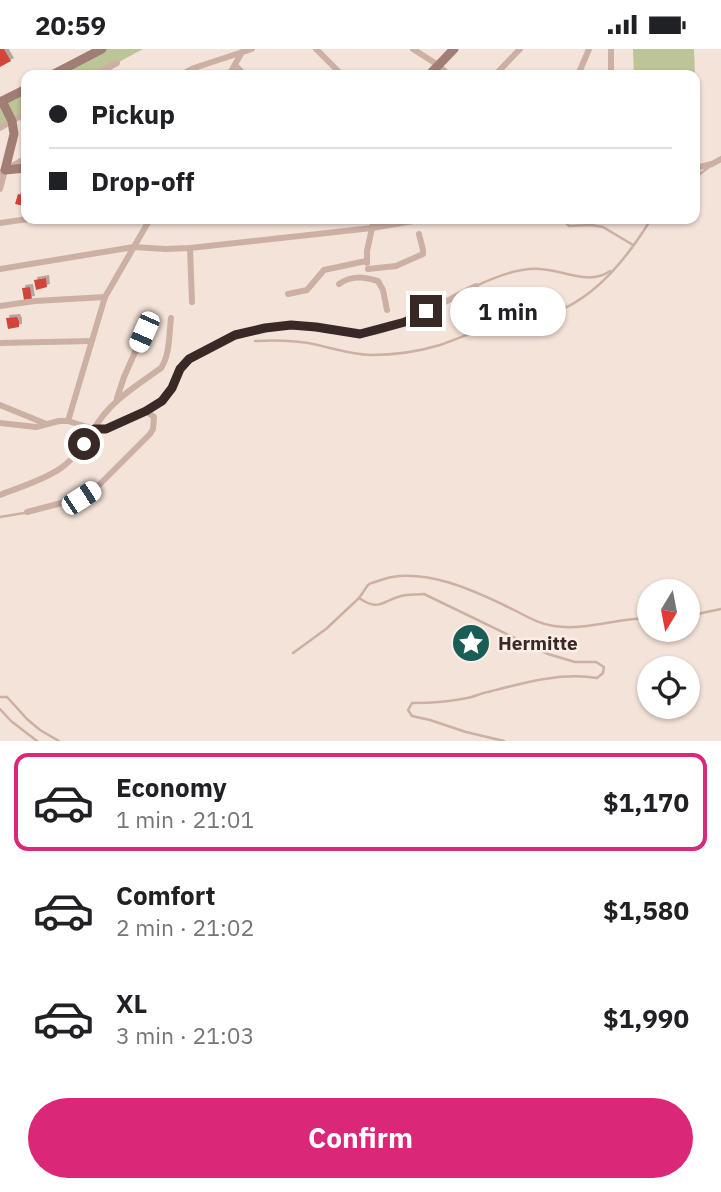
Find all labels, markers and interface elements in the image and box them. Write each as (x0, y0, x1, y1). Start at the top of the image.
text: 20:59 (35, 8, 106, 42)
text: Pickup (91, 97, 175, 131)
text: Drop-off (91, 164, 194, 198)
callout: 1 min (450, 287, 566, 335)
route end (410, 295, 442, 327)
text: 1 min (478, 296, 538, 326)
car (126, 309, 163, 355)
route start (68, 428, 100, 460)
car (58, 478, 105, 518)
north arrow (637, 579, 700, 642)
map controls (637, 579, 700, 719)
place icon: Hermitte (450, 622, 492, 664)
place label: Hermitte (498, 631, 578, 655)
button: locate (637, 656, 700, 719)
text: Economy (116, 770, 227, 804)
icon: car (32, 771, 95, 834)
text: $1,170 (603, 785, 689, 819)
text: 1 min · 21:01 (116, 804, 254, 834)
text: Comfort (116, 878, 215, 912)
icon: car (32, 879, 95, 942)
text: $1,580 (603, 893, 689, 927)
text: 2 min · 21:02 (116, 912, 254, 942)
text: XL (116, 986, 147, 1020)
icon: car (32, 987, 95, 1050)
text: $1,990 (603, 1001, 689, 1035)
text: 3 min · 21:03 (116, 1020, 254, 1050)
button: Confirm (28, 1098, 693, 1178)

